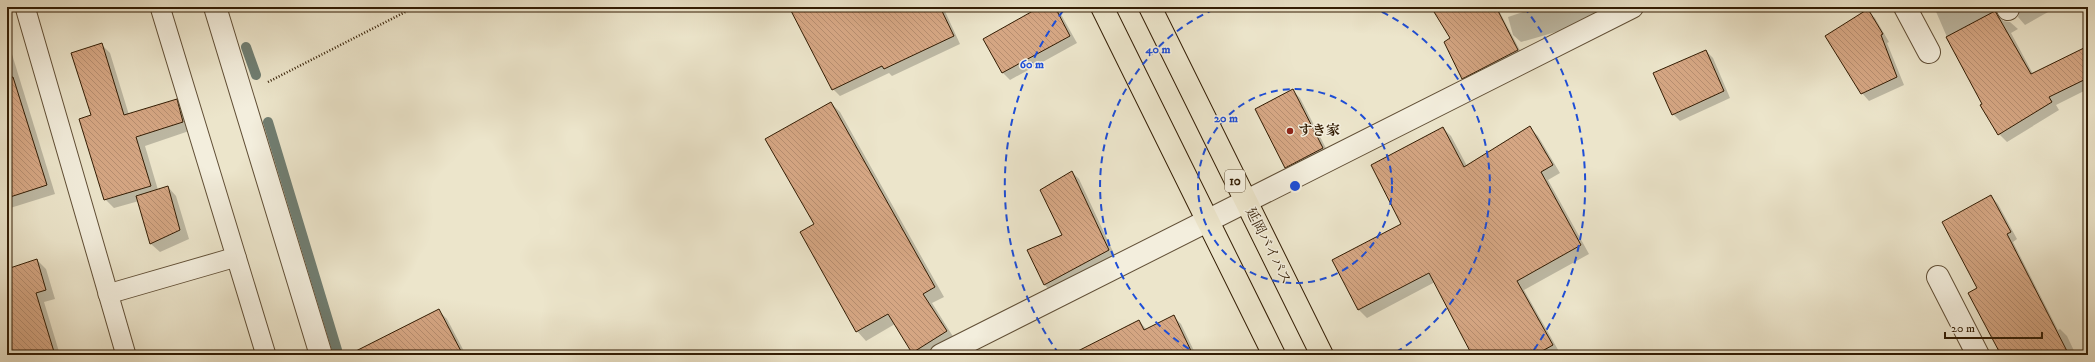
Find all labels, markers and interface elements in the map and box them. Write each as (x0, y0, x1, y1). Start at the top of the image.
text: 40 m (1145, 42, 1170, 57)
text: 60 m (1020, 57, 1044, 72)
text: 20 m (1214, 111, 1238, 126)
place label: すき家 (1298, 122, 1340, 140)
marker: すき家 (1285, 126, 1295, 136)
road number: 10 (1225, 170, 1245, 192)
centre of rings (1288, 179, 1302, 193)
street label: 延岡バイパス (1241, 205, 1295, 287)
scale bar (1945, 314, 2042, 340)
text: 20 m (1951, 321, 1975, 336)

